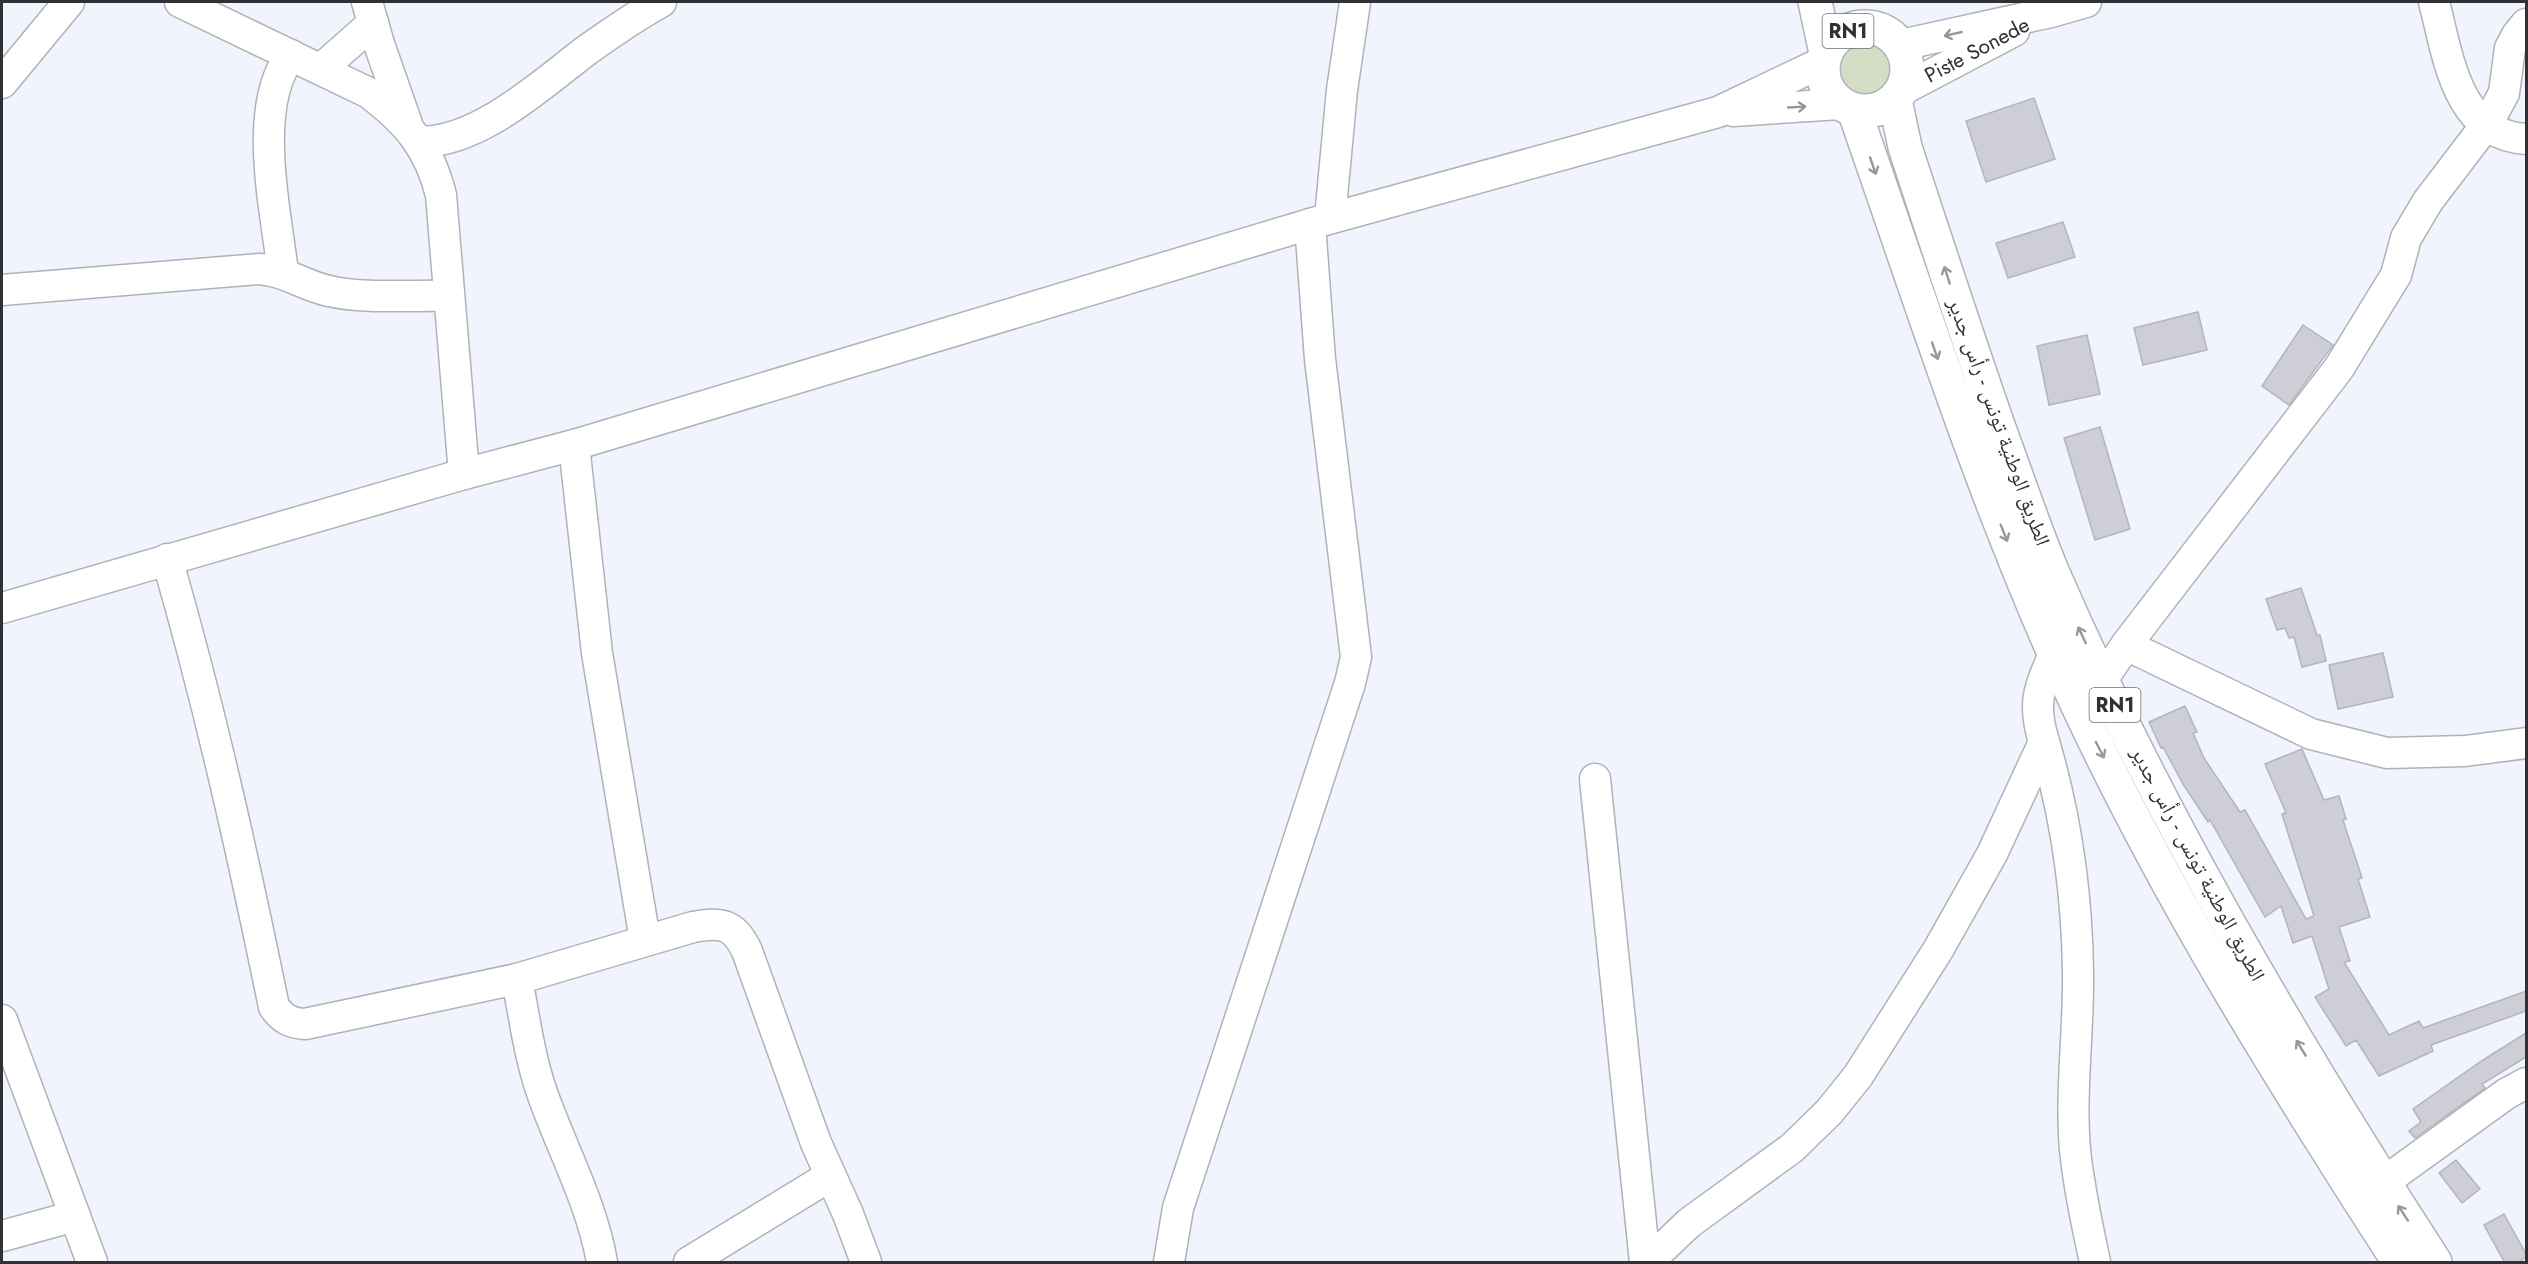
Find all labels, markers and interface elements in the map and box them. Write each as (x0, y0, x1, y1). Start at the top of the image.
street label: Piste Sonede (1919, 10, 2035, 90)
road number: RN1 (1822, 14, 1874, 48)
one-way arrow (1944, 28, 1963, 40)
one-way arrow (1787, 101, 1807, 112)
one-way arrow (1869, 156, 1880, 175)
one-way arrow (1941, 266, 1952, 285)
street label: الطريق الوطنية تونس - رأس جدير (1940, 293, 2058, 550)
one-way arrow (1931, 341, 1942, 359)
one-way arrow (1999, 523, 2010, 542)
one-way arrow (2075, 626, 2087, 644)
road number: RN1 (2090, 688, 2140, 722)
one-way arrow (2094, 740, 2106, 758)
street label: الطريق الوطنية تونس - رأس جدير (2123, 741, 2273, 987)
one-way arrow (2294, 1040, 2306, 1057)
one-way arrow (2397, 1205, 2410, 1222)

